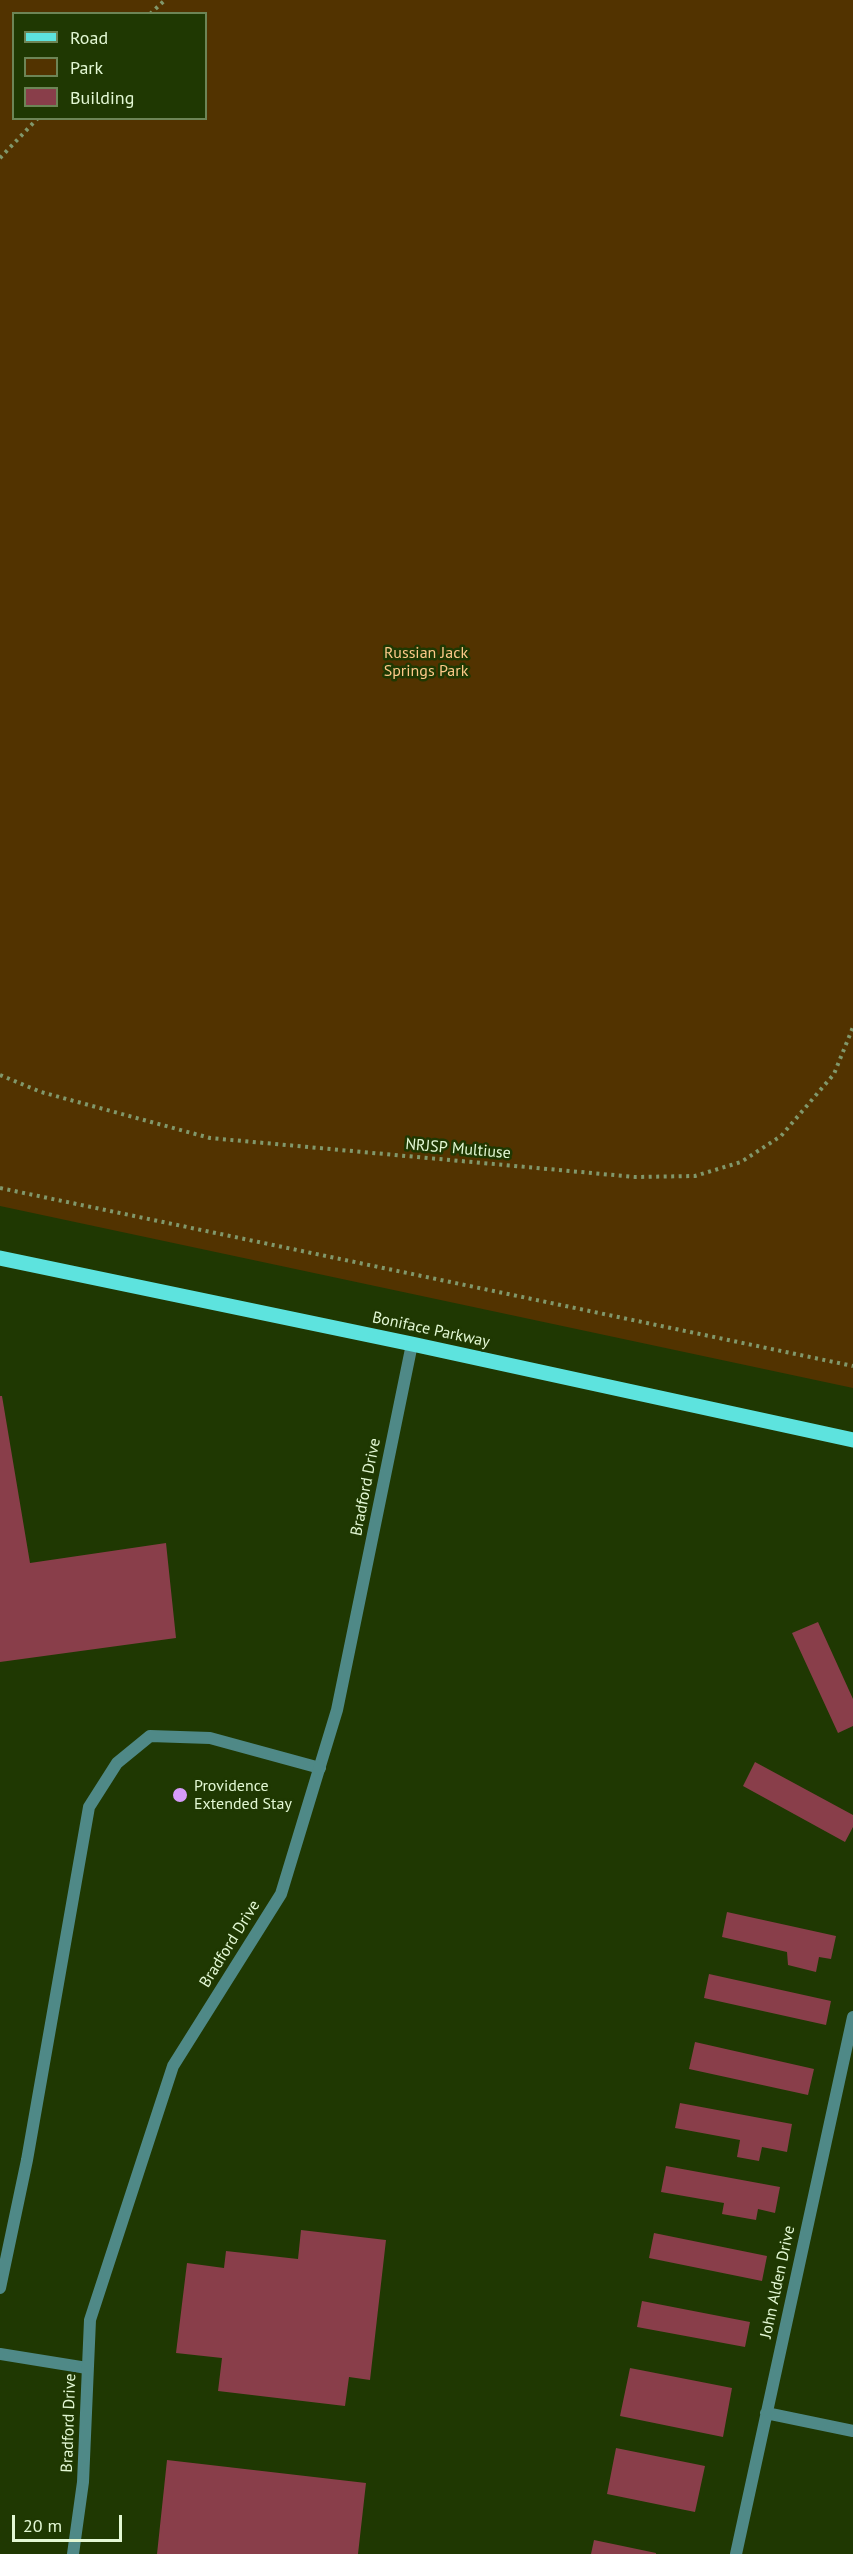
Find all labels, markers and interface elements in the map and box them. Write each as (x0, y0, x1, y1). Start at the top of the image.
legend (12, 12, 207, 120)
text: Road (70, 26, 108, 49)
text: Park (70, 56, 103, 79)
text: Building (70, 86, 134, 109)
park label: Russian Jack Springs Park (384, 643, 468, 681)
street label: NRJSP Multiuse (404, 1135, 512, 1163)
street label: Boniface Parkway (370, 1308, 492, 1352)
street label: Bradford Drive (347, 1437, 385, 1537)
place label: Providence Extended Stay (194, 1776, 292, 1814)
marker: Providence Extended Stay (171, 1786, 189, 1804)
street label: Bradford Drive (196, 1897, 264, 1991)
street label: John Alden Drive (757, 2224, 799, 2340)
street label: Bradford Drive (58, 2373, 80, 2473)
scale bar (15, 2503, 124, 2541)
text: 20 m (23, 2514, 62, 2537)

